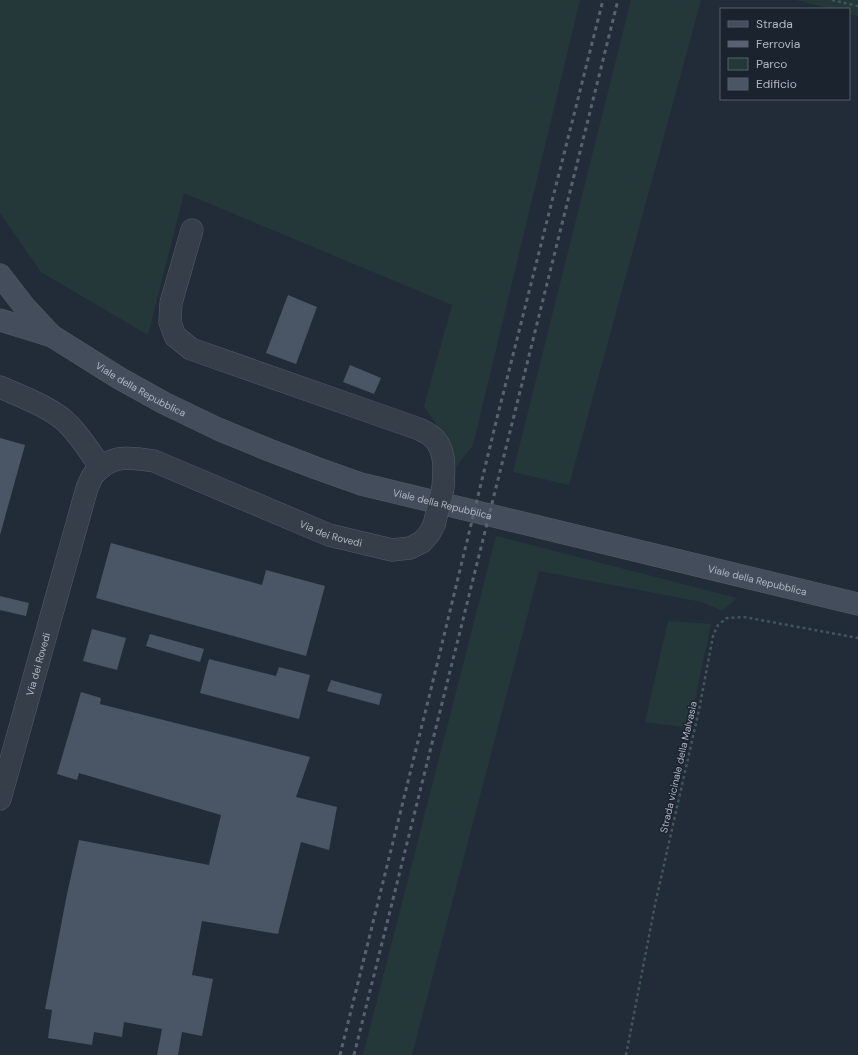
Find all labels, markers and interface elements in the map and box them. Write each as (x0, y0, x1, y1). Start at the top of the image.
legend (720, 8, 850, 100)
text: Strada (756, 16, 793, 32)
text: Ferrovia (756, 36, 800, 52)
text: Parco (756, 56, 787, 72)
text: Edificio (756, 76, 797, 92)
street label: Viale della Repubblica (93, 359, 188, 420)
street label: Viale della Repubblica (392, 486, 493, 522)
street label: Via dei Rovedi (298, 517, 363, 550)
street label: Viale della Repubblica (707, 562, 808, 598)
street label: Via dei Rovedi (23, 631, 53, 697)
street label: Strada vicinale della Malvasia (657, 700, 700, 834)

